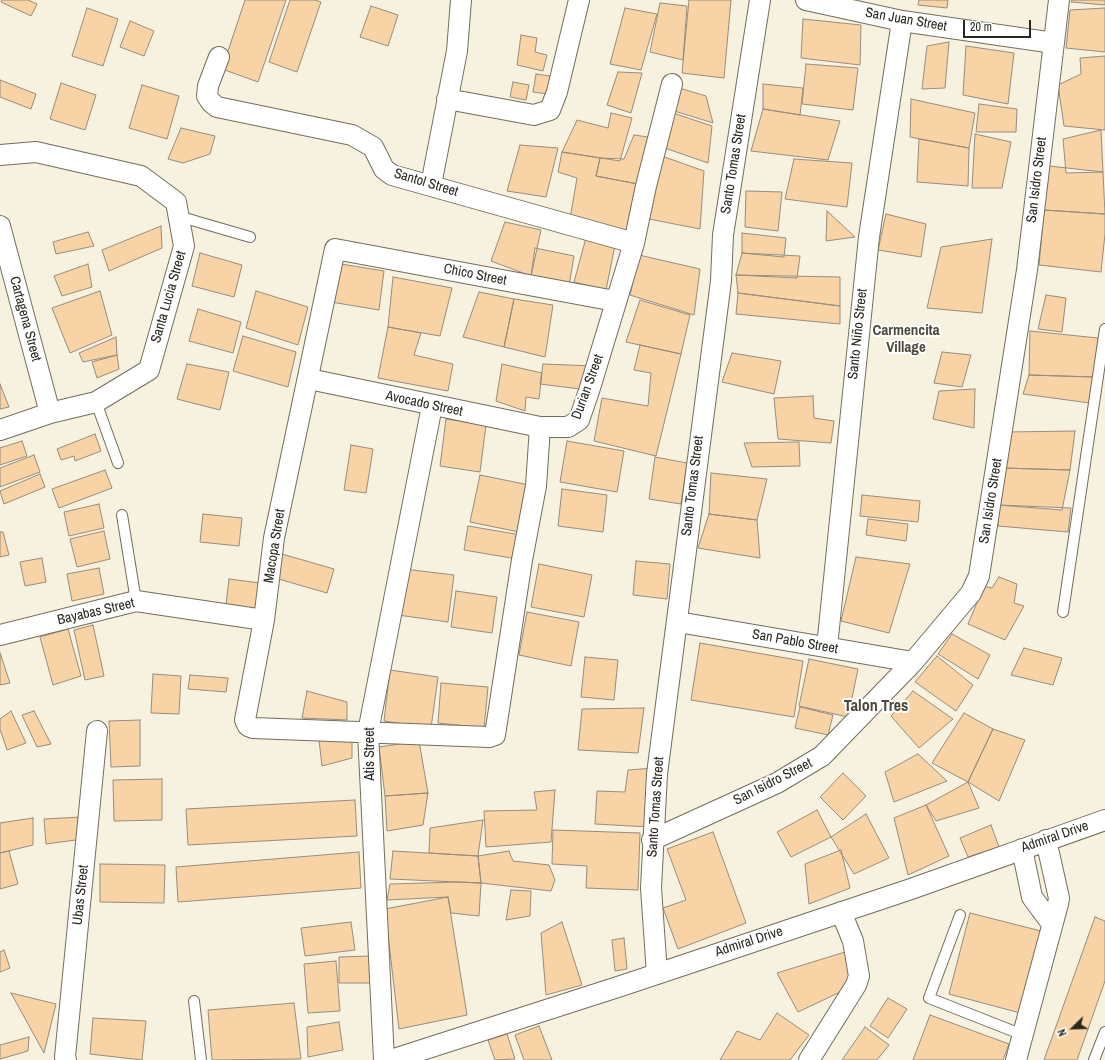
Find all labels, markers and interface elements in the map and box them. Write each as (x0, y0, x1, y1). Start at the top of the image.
street label: San Juan Street (864, 5, 948, 35)
scale bar (965, 12, 1033, 38)
text: 20 m (970, 19, 992, 35)
street label: Santo Tomas Street (718, 113, 750, 215)
street label: San Isidro Street (1023, 136, 1051, 224)
street label: Santol Street (392, 165, 460, 201)
street label: Santa Lucia Street (148, 249, 190, 345)
street label: Chico Street (442, 261, 508, 289)
street label: Cartagena Street (6, 275, 44, 363)
street label: Santo Niño Street (845, 288, 871, 380)
district label: Carmencita Village (873, 322, 939, 357)
street label: Durian Street (568, 352, 608, 422)
street label: Avocado Street (384, 388, 464, 420)
street label: Santo Tomas Street (679, 435, 707, 537)
street label: San Isidro Street (976, 457, 1006, 545)
street label: Macopa Street (261, 508, 289, 584)
street label: Bayabas Street (56, 595, 136, 629)
street label: San Pablo Street (751, 626, 839, 658)
district label: Talon Tres (844, 697, 908, 717)
street label: Atis Street (362, 727, 378, 781)
street label: San Isidro Street (731, 755, 815, 809)
street label: Santo Tomas Street (644, 756, 668, 858)
street label: Admiral Drive (1019, 818, 1091, 856)
street label: Ubas Street (69, 864, 93, 926)
street label: Admiral Drive (713, 923, 785, 961)
north arrow (1053, 1008, 1093, 1048)
text: N (1054, 1027, 1070, 1038)

